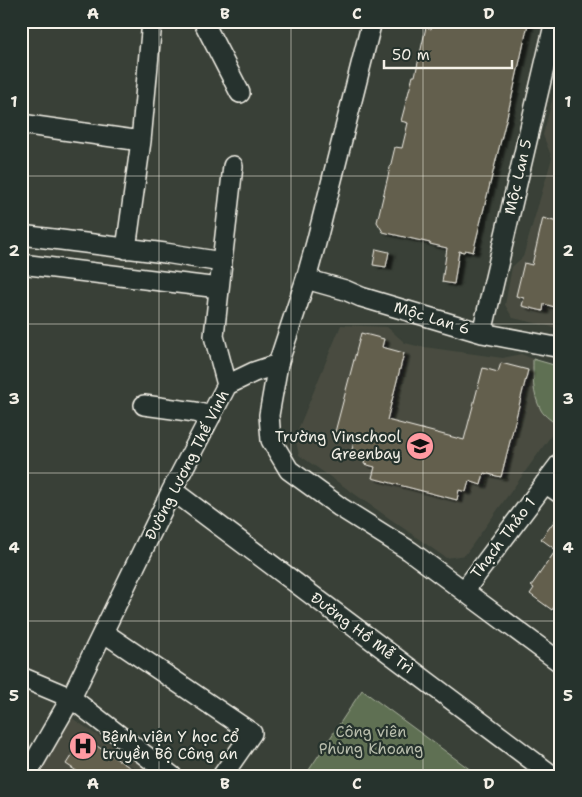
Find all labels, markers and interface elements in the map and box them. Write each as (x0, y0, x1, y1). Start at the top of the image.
text: A (87, 3, 99, 24)
text: B (220, 3, 230, 24)
text: C (352, 3, 362, 24)
text: D (483, 3, 495, 24)
scale bar (384, 38, 512, 70)
text: 50 m (392, 45, 430, 65)
text: 1 (10, 91, 18, 112)
text: 1 (564, 91, 572, 112)
street label: Mộc Lan 5 (500, 137, 536, 217)
text: 2 (8, 240, 20, 261)
text: 2 (562, 240, 574, 261)
street label: Mộc Lan 6 (392, 297, 472, 339)
street label: Đường Lương Thế Vinh (140, 386, 234, 544)
text: 3 (8, 388, 20, 409)
text: 3 (562, 388, 574, 409)
place label: Trường Vinschool Greenbay (275, 427, 401, 464)
school or university icon: Trường Vinschool Greenbay (405, 431, 435, 461)
street label: Thạch Thảo 1 (466, 493, 540, 583)
text: 4 (8, 537, 20, 558)
text: 4 (562, 537, 574, 558)
street label: Đường Hồ Mễ Trì (306, 588, 418, 678)
text: 5 (9, 685, 19, 706)
text: 5 (563, 685, 573, 706)
park label: Công viên Phùng Khoang (319, 722, 423, 759)
place label: Bệnh viện Y học cổ truyền Bộ Công an (102, 727, 239, 764)
hospital icon: Bệnh viện Y học cổ truyền Bộ Công an (68, 731, 98, 761)
text: A (87, 773, 99, 794)
text: B (220, 773, 230, 794)
text: C (352, 773, 362, 794)
text: D (483, 773, 495, 794)

